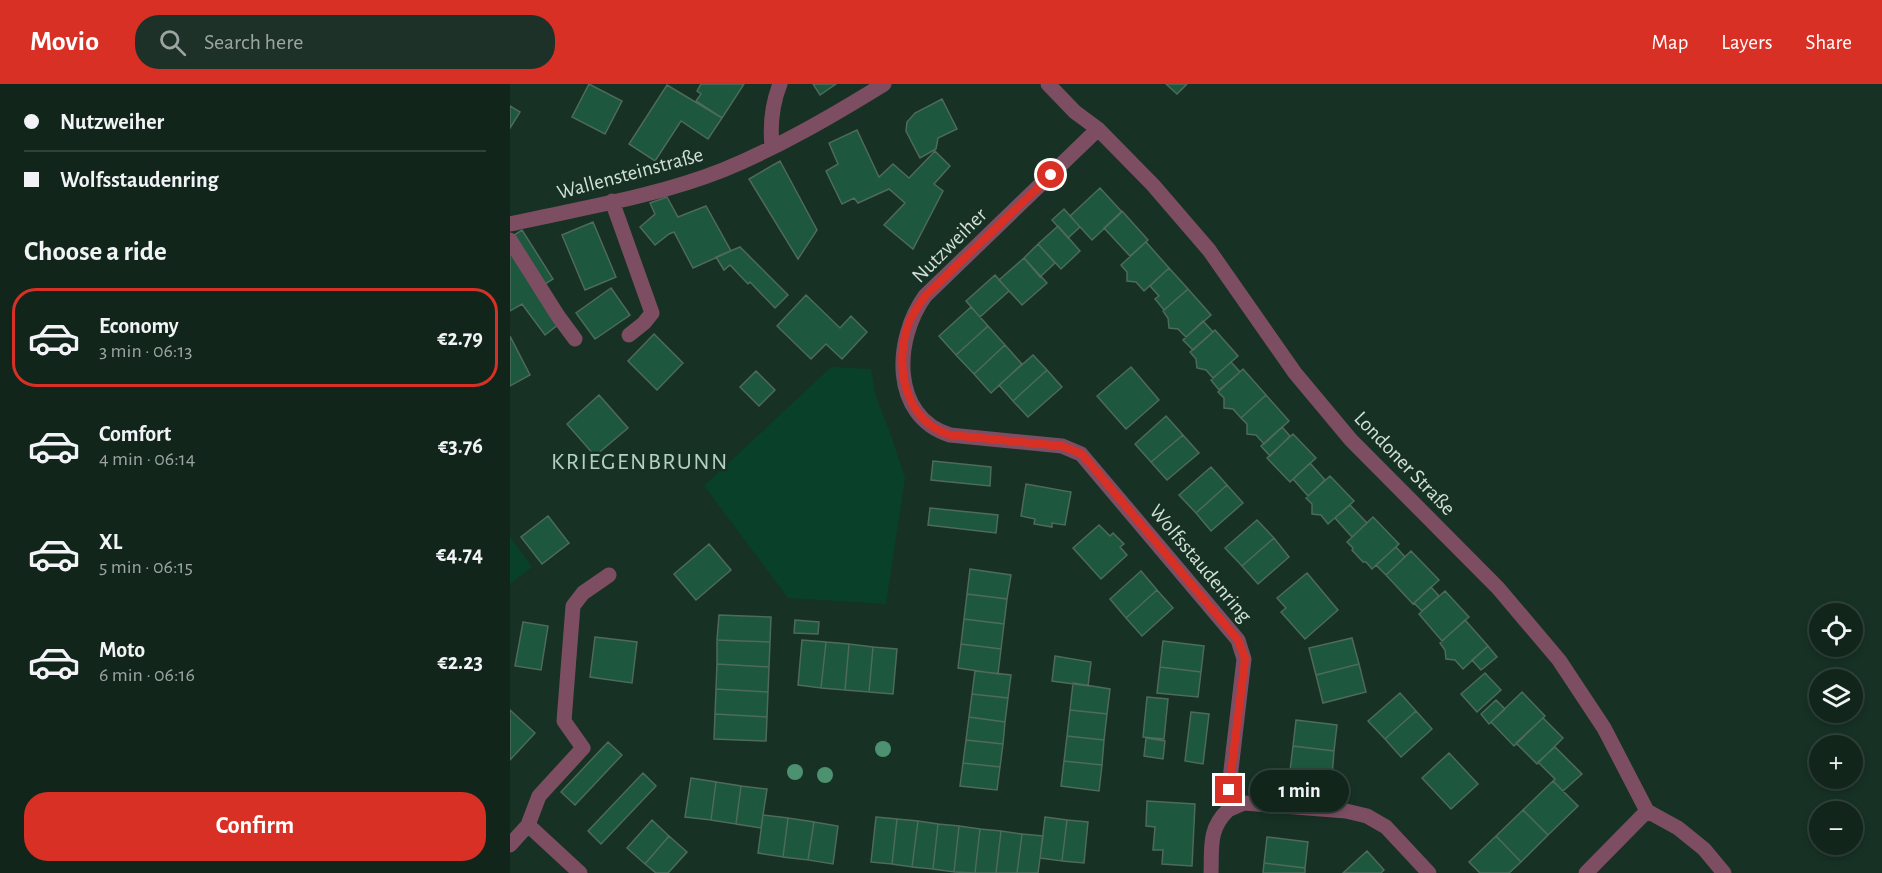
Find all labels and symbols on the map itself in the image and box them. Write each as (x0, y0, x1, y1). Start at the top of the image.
street label: Wallensteinstraße (555, 144, 705, 203)
route start (1037, 161, 1064, 188)
street label: Nutzweiher (908, 204, 991, 287)
street label: Londoner Straße (1350, 407, 1459, 519)
district label: KRIEGENBRUNN (551, 450, 729, 474)
street label: Wolfsstaudenring (1146, 500, 1256, 627)
callout: 1 min (1250, 769, 1349, 811)
route end (1215, 776, 1242, 803)

